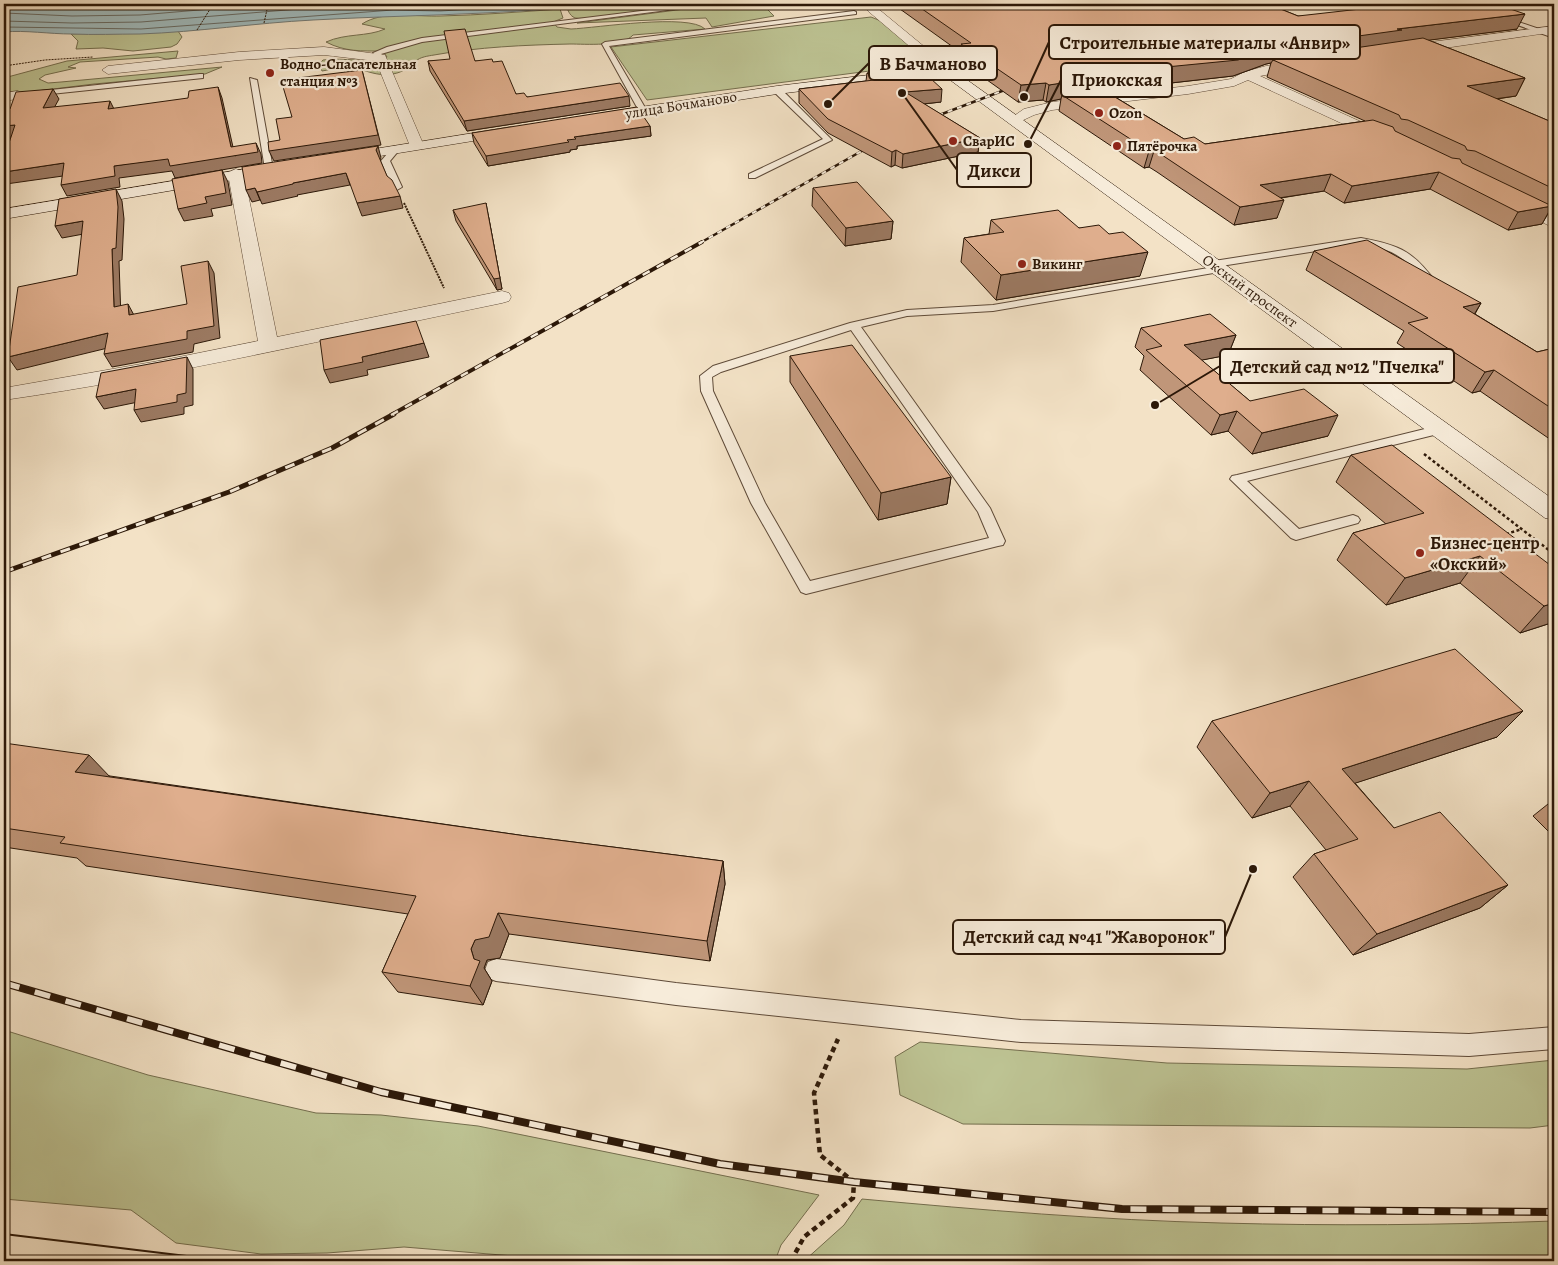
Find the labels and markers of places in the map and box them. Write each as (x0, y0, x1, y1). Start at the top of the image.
callout: Строительные материалы «Анвир» (1049, 25, 1360, 59)
callout: В Бачманово (869, 46, 997, 80)
place label: Водно-Спасательная станция №3 (280, 54, 417, 91)
callout: Приокская (1061, 63, 1172, 97)
marker: Водно-Спасательная станция №3 (264, 67, 276, 79)
place label: Ozon (1109, 103, 1143, 123)
marker: Ozon (1093, 107, 1105, 119)
place label: СварИС (963, 131, 1015, 151)
marker: СварИС (947, 135, 959, 147)
place label: Пятёрочка (1127, 136, 1198, 156)
marker: Пятёрочка (1111, 140, 1123, 152)
callout: Дикси (957, 153, 1031, 187)
place label: Викинг (1032, 254, 1083, 274)
marker: Викинг (1016, 258, 1028, 270)
callout: Детский сад №12 "Пчелка" (1220, 349, 1454, 383)
place label: Бизнес-центр «Окский» (1430, 531, 1540, 576)
marker: Бизнес-центр «Окский» (1414, 547, 1426, 559)
callout: Детский сад №41 "Жаворонок" (953, 920, 1225, 954)

